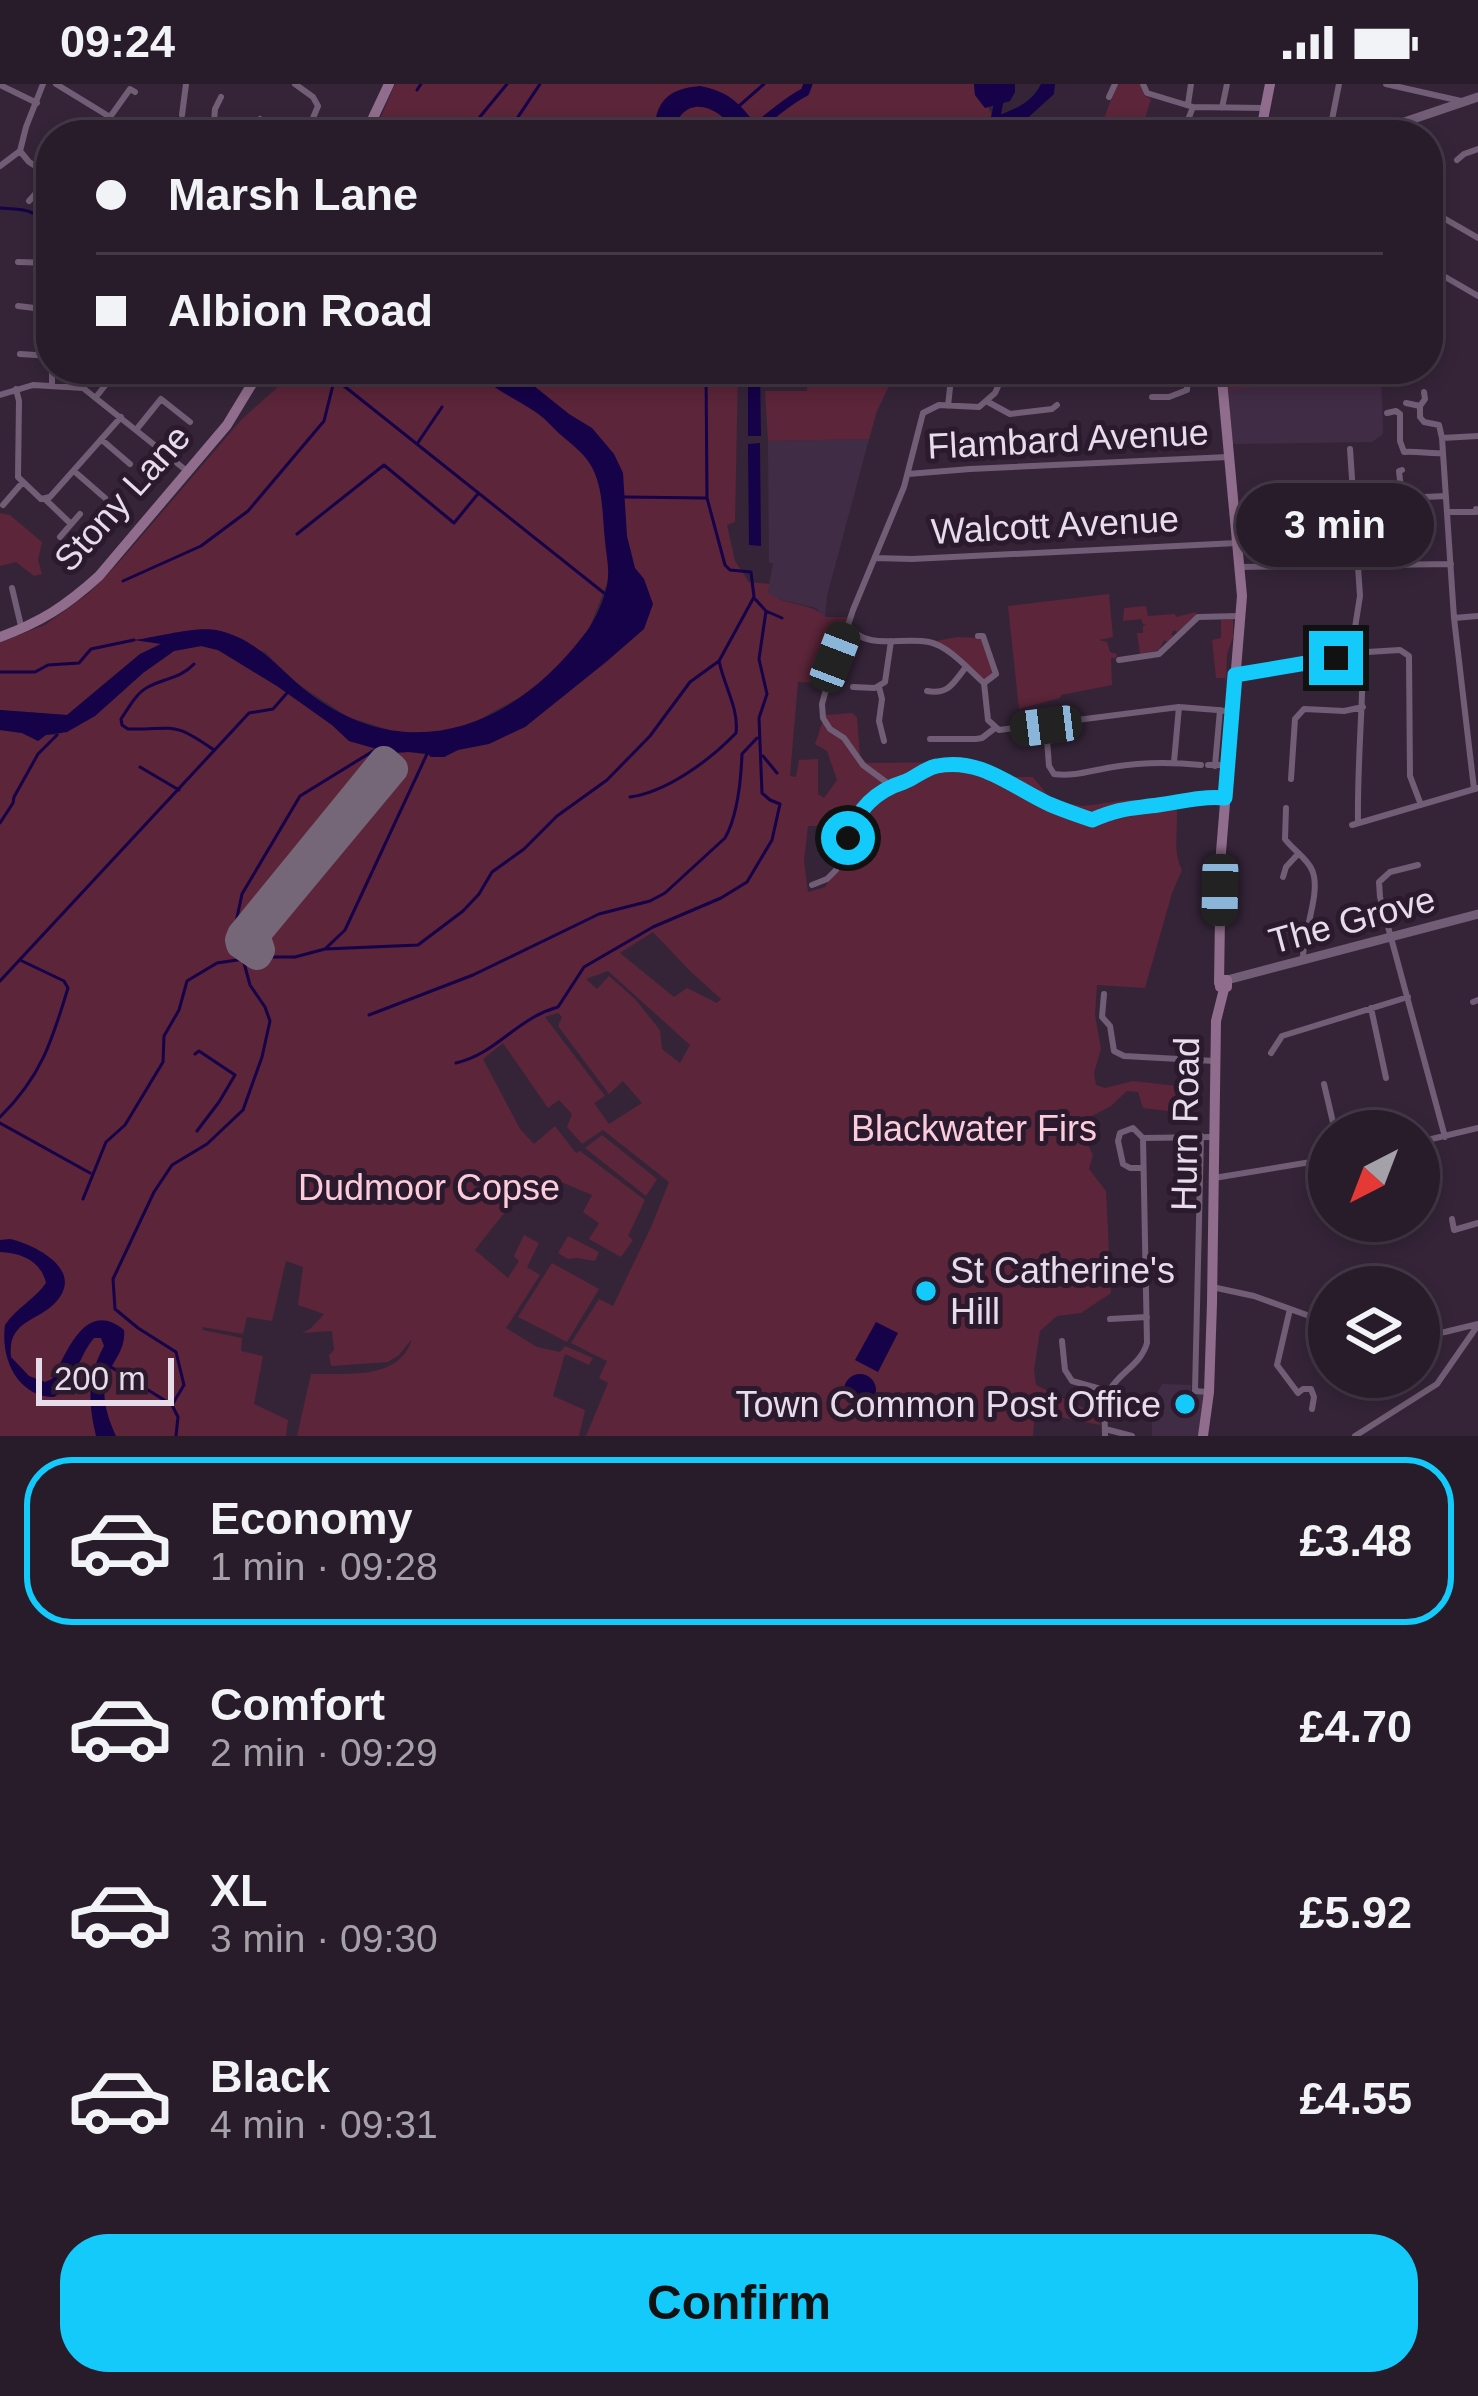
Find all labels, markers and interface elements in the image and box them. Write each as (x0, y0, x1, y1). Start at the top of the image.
text: 09:24 (60, 16, 175, 67)
text: Marsh Lane (168, 169, 418, 220)
text: Albion Road (168, 285, 433, 336)
street label: Flambard Avenue (926, 411, 1210, 467)
street label: Stony Lane (46, 417, 198, 579)
callout: 3 min (1237, 484, 1435, 568)
street label: Walcott Avenue (930, 498, 1180, 552)
text: 3 min (1284, 503, 1386, 546)
car (805, 617, 865, 697)
route end (1309, 631, 1363, 685)
car (1008, 704, 1084, 748)
route start (821, 811, 875, 865)
car (1201, 854, 1239, 926)
street label: The Grove (1265, 878, 1439, 962)
street label: Hurn Road (1163, 1037, 1207, 1211)
park label: Blackwater Firs (851, 1108, 1097, 1149)
north arrow (1308, 1110, 1440, 1242)
map controls (1308, 1110, 1440, 1398)
park label: Dudmoor Copse (298, 1167, 560, 1208)
place label: St Catherine's Hill (950, 1250, 1175, 1332)
button: layers (1308, 1266, 1440, 1398)
marker: St Catherine's Hill (913, 1278, 939, 1304)
scale bar (36, 1352, 174, 1405)
text: 200 m (54, 1360, 146, 1397)
place label: Town Common Post Office (736, 1384, 1161, 1425)
marker: Town Common Post Office (1172, 1391, 1198, 1417)
icon: car (66, 1487, 174, 1595)
text: Economy (210, 1493, 413, 1544)
text: £3.48 (1299, 1515, 1412, 1566)
text: 1 min · 09:28 (210, 1545, 438, 1588)
icon: car (66, 1673, 174, 1781)
text: Comfort (210, 1679, 385, 1730)
text: £4.70 (1299, 1701, 1412, 1752)
text: 2 min · 09:29 (210, 1731, 438, 1774)
icon: car (66, 1859, 174, 1967)
text: XL (210, 1865, 268, 1916)
text: £5.92 (1299, 1887, 1412, 1938)
text: 3 min · 09:30 (210, 1917, 438, 1960)
icon: car (66, 2045, 174, 2153)
text: Black (210, 2051, 330, 2102)
text: £4.55 (1299, 2073, 1412, 2124)
text: 4 min · 09:31 (210, 2103, 438, 2146)
button: Confirm (60, 2234, 1418, 2372)

